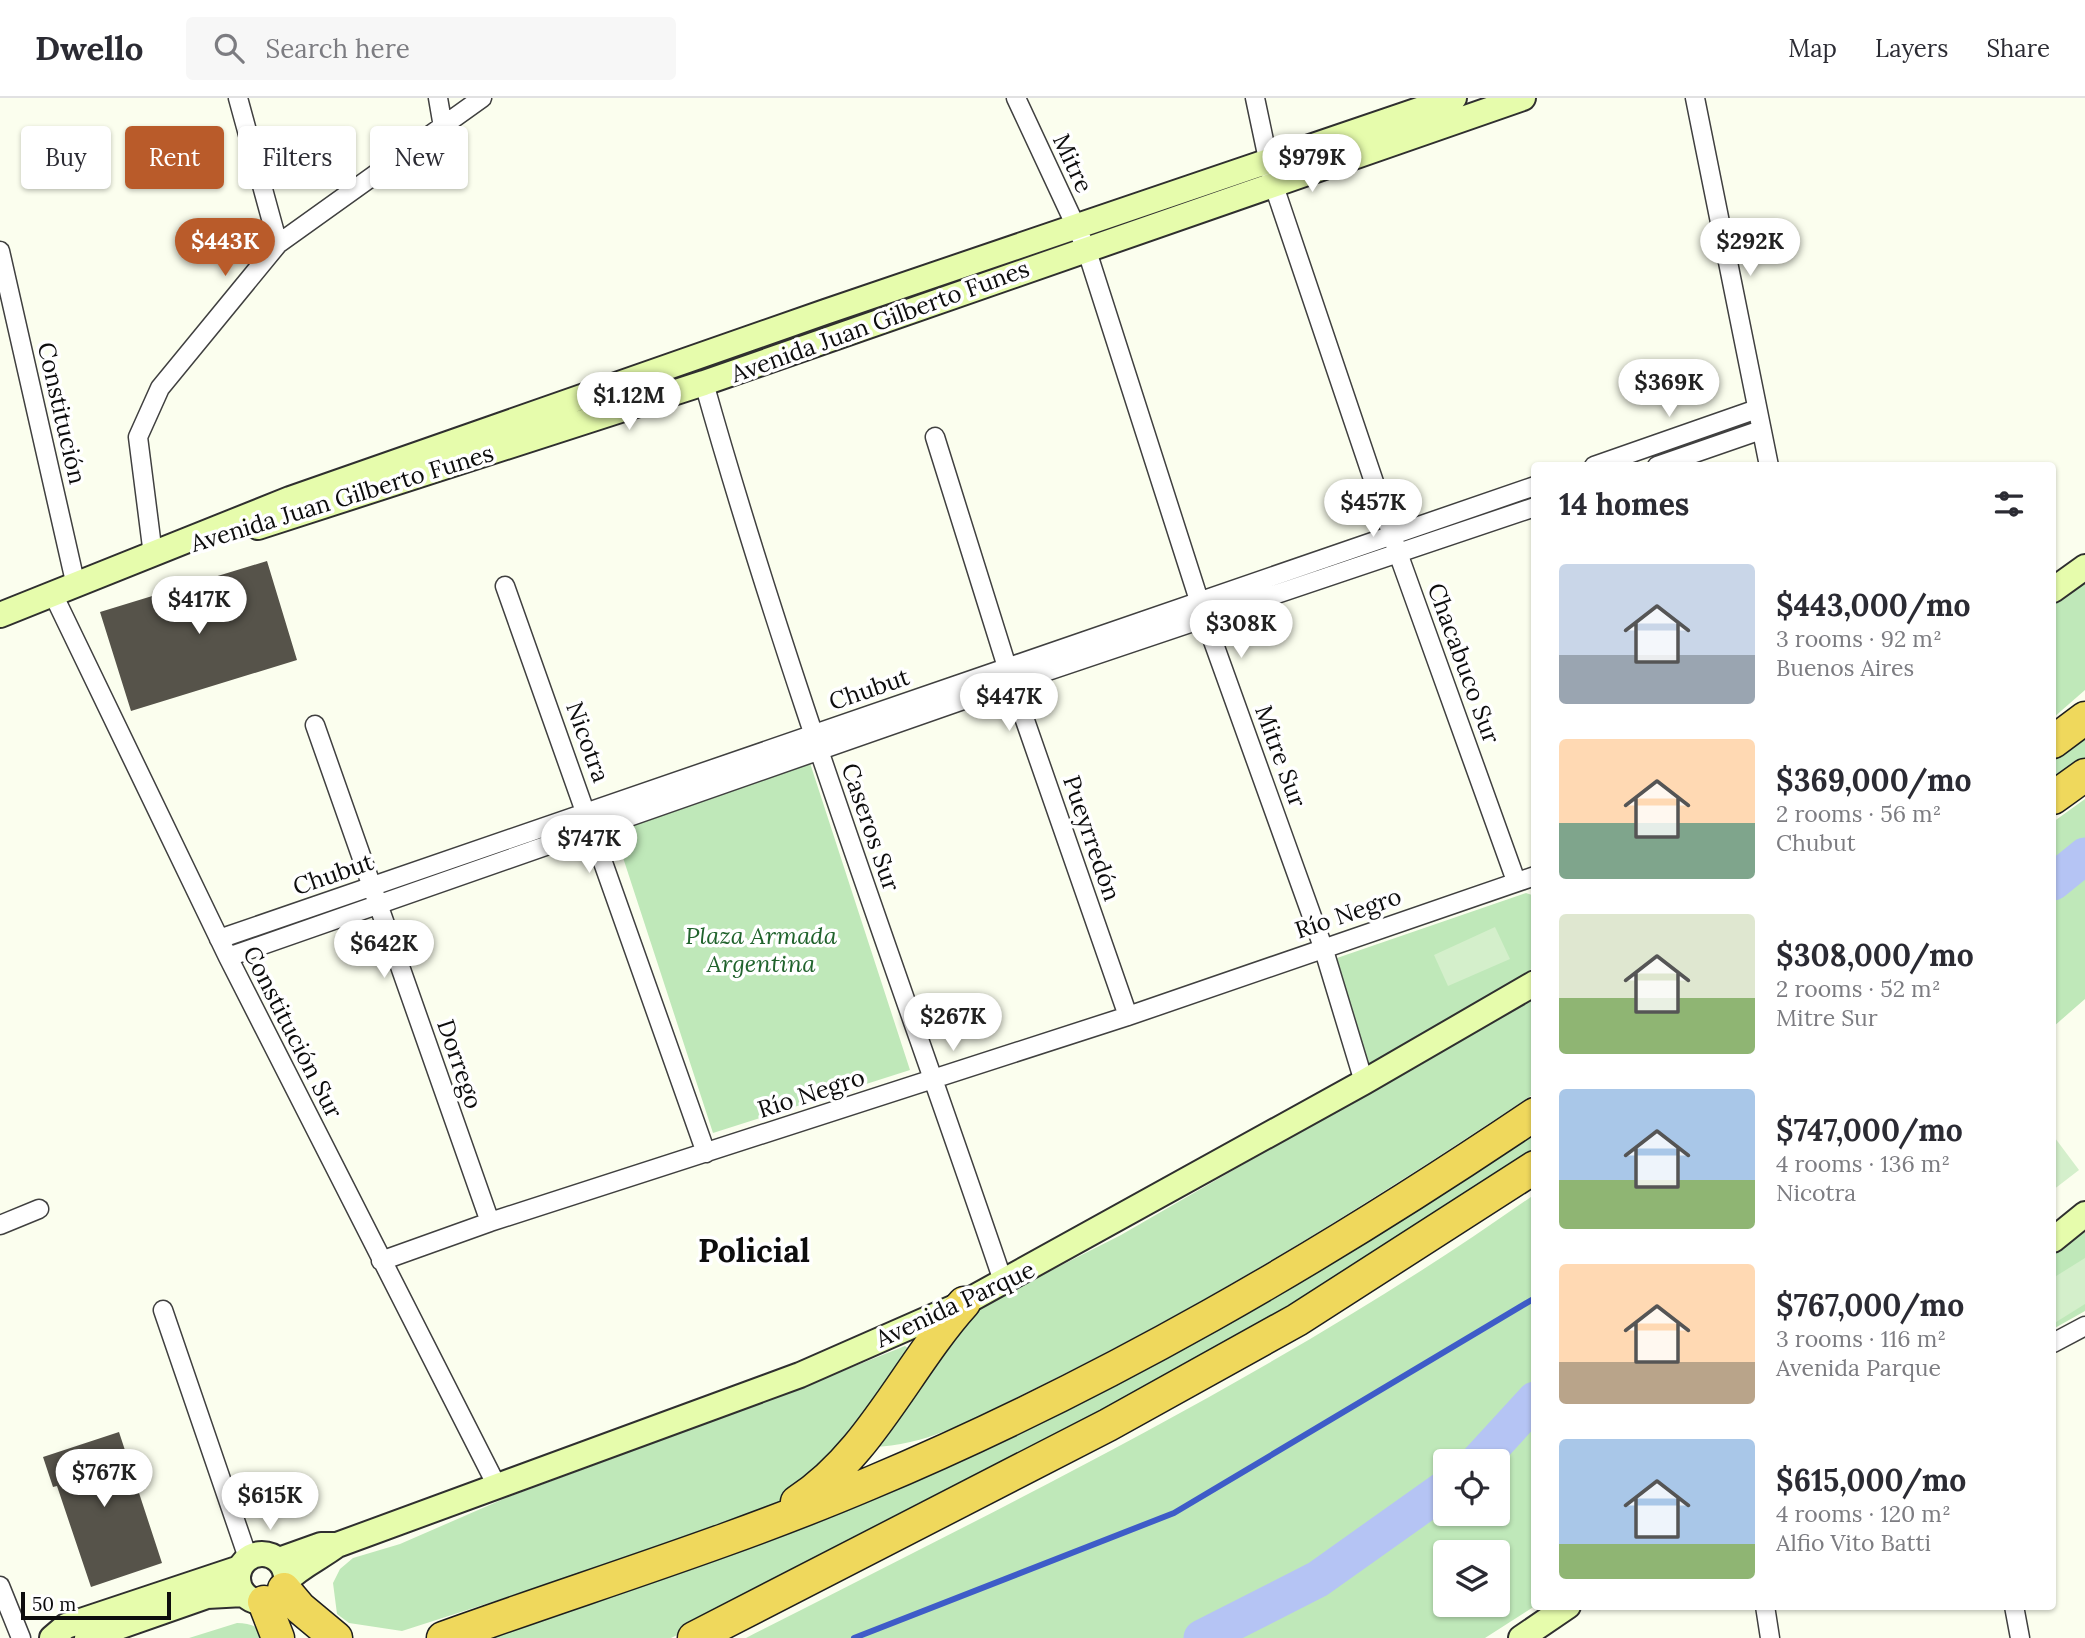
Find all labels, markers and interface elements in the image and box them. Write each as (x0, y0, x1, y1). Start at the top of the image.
search box (186, 17, 676, 80)
text: Dwello (35, 27, 144, 69)
icon: search (210, 29, 248, 67)
text: Search here (266, 32, 410, 65)
text: Map (1788, 33, 1837, 64)
text: Layers (1875, 33, 1948, 64)
text: Share (1986, 33, 2050, 64)
chip: Buy (21, 126, 111, 189)
chip: Rent (125, 126, 224, 189)
chip: Filters (238, 126, 356, 189)
chip: New (370, 126, 468, 189)
street label: Mitre (1046, 128, 1100, 198)
pin: $979K (1263, 134, 1361, 194)
text: $979K (1278, 142, 1346, 171)
pin: $443K (176, 218, 274, 278)
pin: $292K (1701, 218, 1799, 278)
text: $443K (191, 226, 259, 255)
text: $292K (1716, 226, 1784, 255)
street label: Avenida Juan Gilberto Funes (726, 253, 1033, 390)
street label: Constitución (31, 339, 93, 487)
pin: $369K (1620, 360, 1718, 419)
text: $369K (1634, 367, 1704, 396)
pin: $1.12M (572, 372, 686, 432)
text: $1.12M (593, 380, 665, 409)
street label: Avenida Juan Gilberto Funes (186, 437, 497, 559)
pin: $457K (1324, 480, 1422, 539)
text: 14 homes (1559, 485, 1689, 523)
icon: filters (1990, 485, 2028, 523)
text: $457K (1340, 487, 1406, 516)
pin: $417K (150, 576, 248, 636)
street label: Chacabuco Sur (1421, 579, 1508, 748)
text: $417K (168, 584, 230, 613)
text: $443,000/mo (1776, 586, 1971, 624)
icon: home (1615, 592, 1699, 676)
pin: $308K (1192, 601, 1290, 660)
text: $308K (1206, 608, 1276, 637)
text: 3 rooms · 92 m² (1776, 624, 1942, 653)
text: Buenos Aires (1776, 653, 1914, 682)
street label: Chubut (825, 661, 914, 717)
pin: $447K (960, 674, 1058, 733)
text: $447K (976, 681, 1042, 710)
street label: Nicotra (559, 697, 617, 787)
street label: Mitre Sur (1248, 701, 1314, 812)
street label: Caseros Sur (835, 759, 908, 896)
text: $369,000/mo (1776, 761, 1972, 799)
icon: home (1615, 767, 1699, 851)
street label: Pueyrredón (1056, 771, 1128, 905)
text: 2 rooms · 56 m² (1776, 799, 1941, 828)
pin: $747K (540, 816, 638, 875)
text: $747K (557, 823, 621, 852)
text: Chubut (1776, 828, 1856, 857)
street label: Chubut (289, 846, 378, 902)
street label: Río Negro (1291, 880, 1405, 946)
pin: $642K (335, 920, 433, 980)
park label: Plaza Armada Argentina (685, 920, 838, 979)
text: $642K (350, 928, 418, 957)
text: $308,000/mo (1776, 936, 1974, 974)
street label: Constitución Sur (236, 941, 350, 1124)
icon: home (1615, 942, 1699, 1026)
text: 2 rooms · 52 m² (1776, 974, 1941, 1003)
pin: $267K (904, 993, 1002, 1053)
text: $267K (920, 1001, 986, 1030)
text: Mitre Sur (1776, 1003, 1878, 1032)
street label: Dorrego (430, 1015, 490, 1113)
street label: Río Negro (754, 1061, 868, 1125)
text: $747,000/mo (1776, 1111, 1963, 1149)
icon: home (1615, 1117, 1699, 1201)
text: 4 rooms · 136 m² (1776, 1149, 1950, 1178)
text: Nicotra (1776, 1178, 1856, 1207)
district label: Policial (698, 1230, 810, 1271)
street label: Avenida Parque (870, 1254, 1040, 1355)
text: $767,000/mo (1776, 1286, 1964, 1324)
icon: home (1615, 1292, 1699, 1376)
text: 3 rooms · 116 m² (1776, 1324, 1946, 1353)
text: Avenida Parque (1776, 1353, 1941, 1382)
map controls (1433, 1449, 1510, 1617)
button: locate (1433, 1449, 1510, 1526)
pin: $767K (55, 1450, 153, 1509)
text: $767K (72, 1457, 136, 1486)
text: $615,000/mo (1776, 1461, 1966, 1499)
icon: home (1615, 1467, 1699, 1551)
pin: $615K (221, 1472, 319, 1532)
text: $615K (238, 1480, 302, 1509)
text: 4 rooms · 120 m² (1776, 1499, 1951, 1528)
text: Alfio Vito Batti (1776, 1528, 1931, 1557)
button: layers (1433, 1540, 1510, 1617)
scale bar (21, 1589, 172, 1621)
text: 50 m (32, 1592, 76, 1616)

